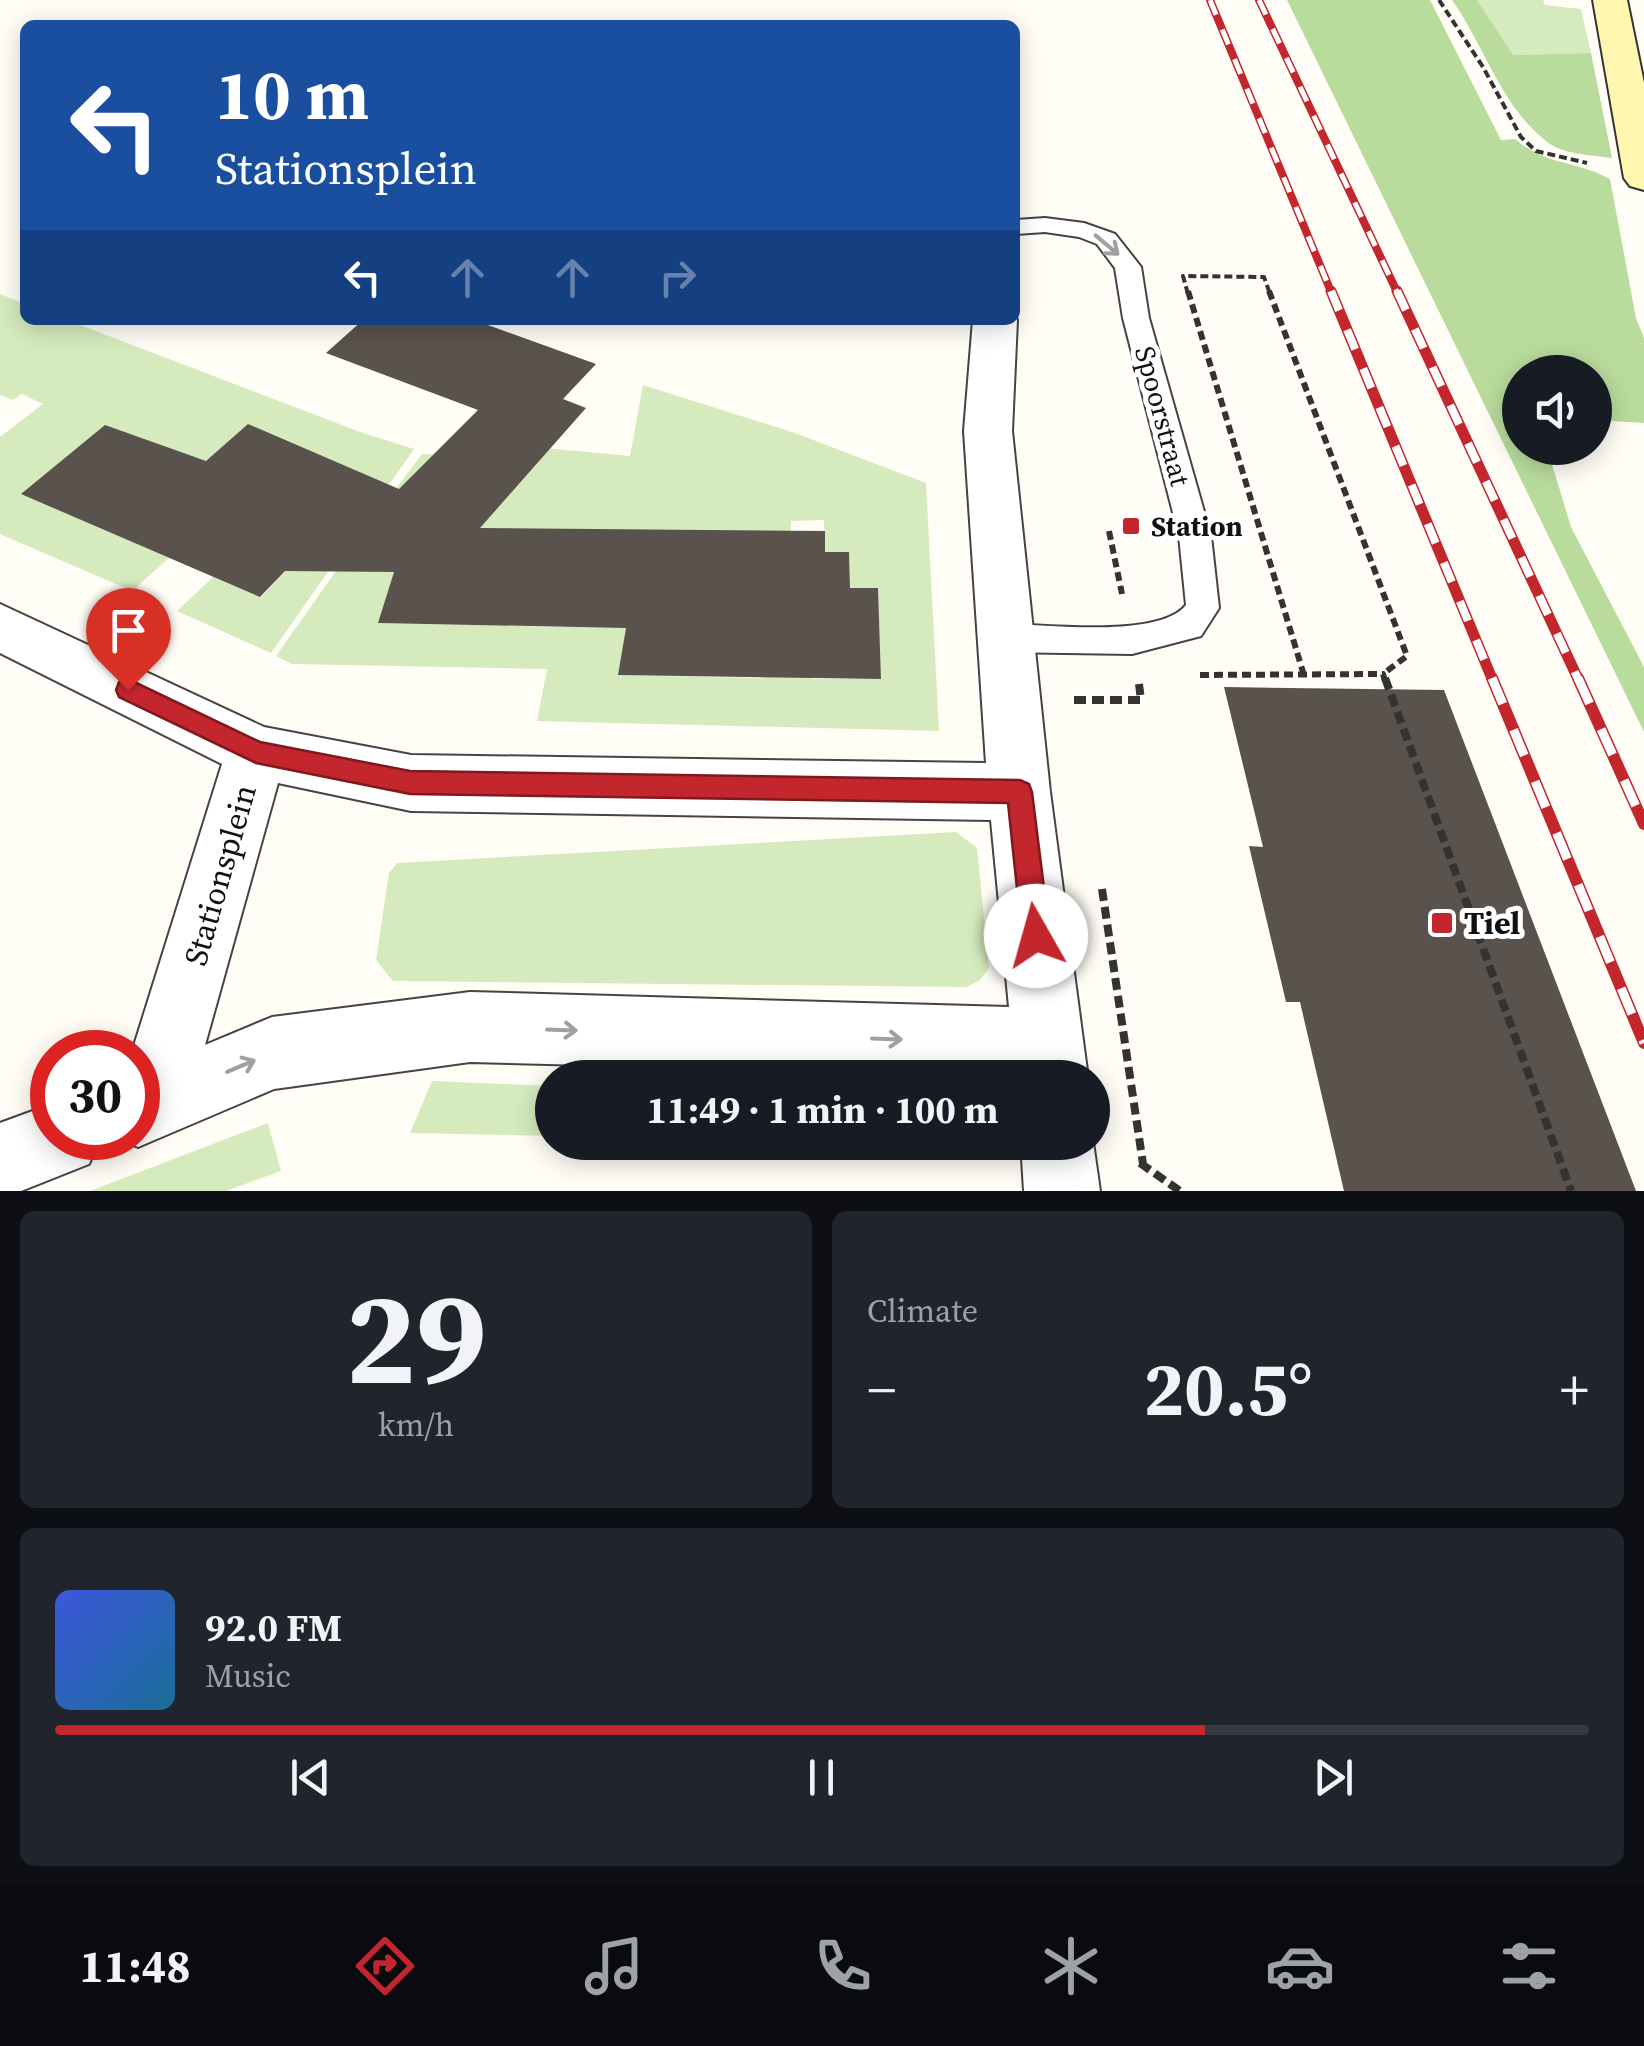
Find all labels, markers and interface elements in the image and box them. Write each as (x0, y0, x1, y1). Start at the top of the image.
text: 10 m (215, 46, 369, 142)
icon: left (50, 60, 180, 190)
text: Stationsplein (215, 137, 477, 199)
one-way arrow (1094, 233, 1119, 256)
icon: left (335, 250, 390, 305)
icon: ahead (440, 250, 495, 305)
icon: ahead (545, 250, 600, 305)
icon: right (650, 250, 705, 305)
street label: Spoorstraat (1126, 342, 1200, 491)
map controls (1502, 355, 1612, 465)
button: sound (1502, 355, 1612, 465)
place label: Station (1151, 507, 1243, 545)
marker: Station (1120, 515, 1142, 537)
pin (86, 588, 171, 691)
icon: arrive (101, 603, 156, 658)
street label: Stationsplein (173, 779, 267, 971)
position arrow (984, 884, 1088, 988)
place label: Tiel (1464, 901, 1520, 945)
marker: Tiel (1429, 910, 1455, 936)
one-way arrow (545, 1020, 577, 1039)
speed limit sign: 30 (30, 1030, 160, 1160)
one-way arrow (870, 1030, 902, 1049)
one-way arrow (225, 1056, 256, 1074)
text: 11:49 · 1 min · 100 m (646, 1084, 999, 1136)
text: 29 (346, 1248, 486, 1427)
text: Climate (867, 1289, 978, 1333)
text: 20.5° (1143, 1337, 1313, 1440)
text: − (867, 1352, 896, 1427)
text: + (1560, 1352, 1589, 1427)
text: km/h (378, 1403, 454, 1447)
text: 92.0 FM (205, 1602, 342, 1654)
text: Music (205, 1654, 291, 1698)
icon: previous (283, 1750, 338, 1805)
icon: pause (794, 1750, 849, 1805)
icon: next (1306, 1750, 1361, 1805)
icon: directions (350, 1931, 420, 2001)
icon: music (579, 1931, 649, 2001)
icon: phone (808, 1931, 878, 2001)
icon: climate (1036, 1931, 1106, 2001)
icon: car (1265, 1931, 1335, 2001)
icon: filters (1494, 1931, 1564, 2001)
text: 11:48 (79, 1935, 191, 1997)

